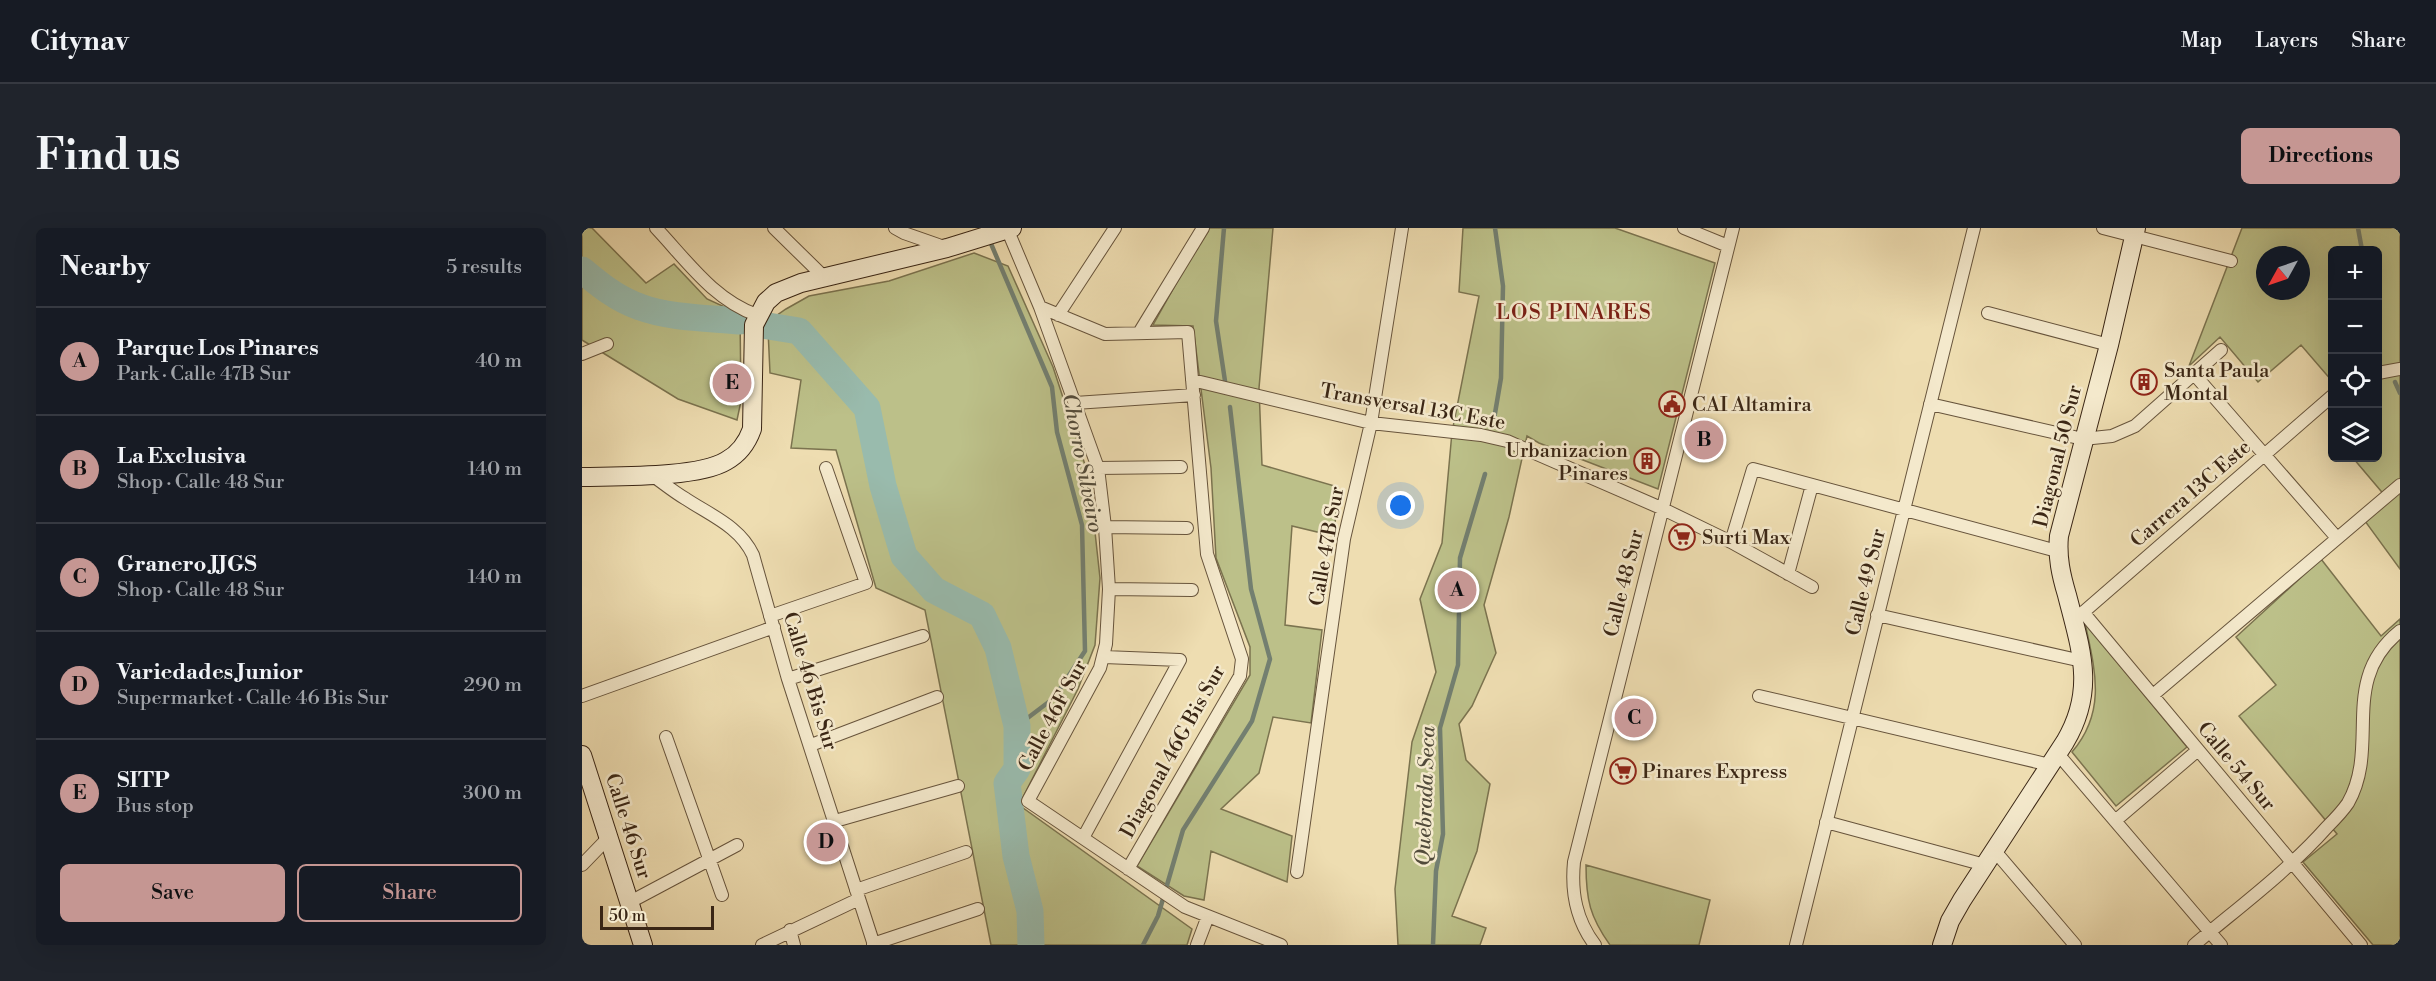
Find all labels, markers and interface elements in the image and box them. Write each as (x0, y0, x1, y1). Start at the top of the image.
text: Citynav (30, 24, 129, 59)
text: Map (2181, 28, 2222, 54)
text: Layers (2255, 28, 2318, 54)
text: Share (2351, 28, 2406, 54)
button: Directions (2241, 128, 2400, 184)
text: Find us (36, 130, 180, 183)
north arrow (2256, 246, 2310, 300)
map controls (2328, 246, 2382, 462)
button: + (2328, 246, 2382, 300)
text: Nearby (60, 251, 150, 283)
text: 5 results (446, 255, 522, 280)
district label: LOS PINARES (1496, 300, 1652, 326)
button: − (2328, 300, 2382, 354)
text: Parque Los Pinares (117, 335, 319, 362)
text: A (72, 349, 87, 374)
text: 40 m (475, 349, 522, 374)
button: locate (2328, 354, 2382, 408)
place label: Santa Paula Montal (2164, 359, 2270, 407)
pin: E (712, 360, 752, 406)
text: Park · Calle 47B Sur (117, 362, 291, 387)
building icon: Santa Paula Montal (2129, 367, 2159, 397)
street label: Transversal 13C Este (1318, 379, 1507, 436)
street label: Diagonal 50 Sur (2029, 382, 2088, 530)
public building icon: CAI Altamira (1657, 389, 1687, 419)
water label: Chorro Silveiro (1056, 391, 1108, 535)
place label: CAI Altamira (1692, 393, 1813, 418)
button: layers (2328, 408, 2382, 462)
pin: B (1684, 418, 1724, 462)
street label: Carrera 13C Este (2126, 435, 2256, 553)
place label: Urbanizacion Pinares (1506, 439, 1628, 487)
text: La Exclusiva (117, 443, 246, 470)
building icon: Urbanizacion Pinares (1632, 446, 1662, 476)
text: B (72, 457, 87, 482)
text: 140 m (467, 457, 522, 482)
text: Shop · Calle 48 Sur (117, 470, 284, 495)
street label: Calle 47B Sur (1305, 484, 1350, 608)
your location (1386, 491, 1415, 520)
supermarket icon: Surti Max (1667, 522, 1697, 552)
place label: Surti Max (1702, 526, 1791, 551)
street label: Calle 49 Sur (1841, 526, 1892, 639)
street label: Calle 48 Sur (1599, 527, 1650, 640)
text: Granero JJGS (117, 551, 257, 578)
text: C (72, 565, 87, 590)
text: 140 m (467, 565, 522, 590)
pin: A (1438, 568, 1476, 613)
text: Shop · Calle 48 Sur (117, 578, 284, 603)
street label: Calle 46 Bis Sur (777, 609, 843, 754)
street label: Calle 46F Sur (1013, 655, 1093, 776)
text: Variedades Junior (117, 659, 303, 686)
street label: Diagonal 46G Bis Sur (1115, 661, 1231, 843)
text: D (72, 673, 87, 698)
text: 290 m (464, 673, 522, 698)
text: Supermarket · Calle 46 Bis Sur (117, 686, 389, 711)
pin: C (1614, 696, 1654, 740)
street label: Calle 54 Sur (2191, 717, 2281, 817)
water label: Quebrada Seca (1411, 725, 1441, 866)
supermarket icon: Pinares Express (1608, 756, 1638, 786)
place label: Pinares Express (1642, 760, 1787, 785)
text: SITP (117, 767, 169, 794)
street label: Calle 46 Sur (599, 770, 657, 883)
text: E (73, 781, 86, 806)
text: 300 m (463, 781, 522, 806)
text: Bus stop (117, 794, 194, 819)
pin: D (806, 820, 846, 864)
button: Save (60, 864, 285, 922)
button: Share (297, 864, 522, 922)
scale bar (600, 903, 714, 930)
text: 50 m (609, 906, 646, 926)

